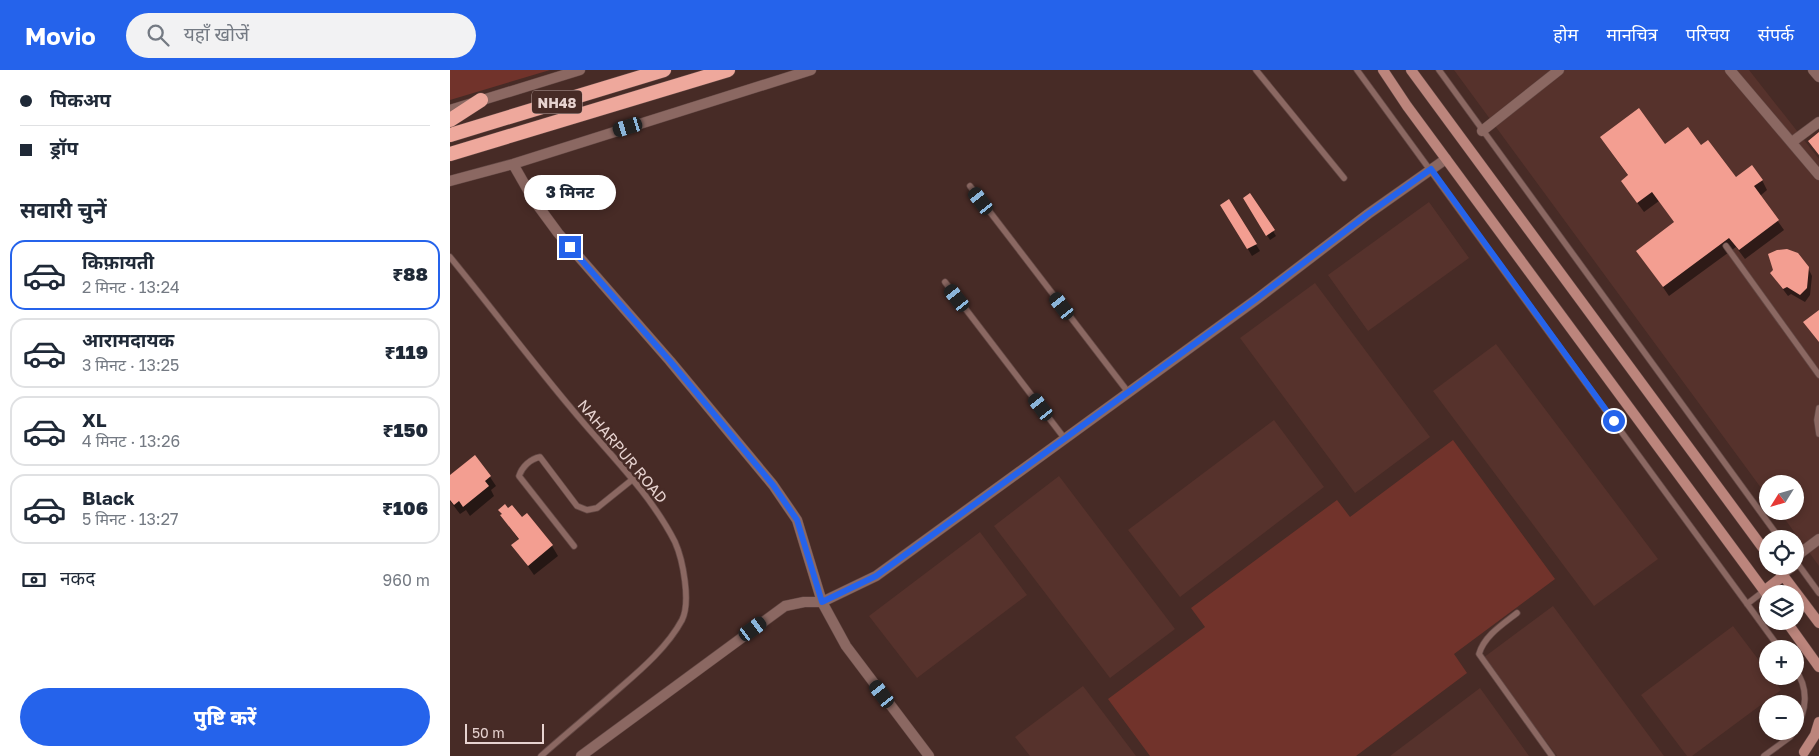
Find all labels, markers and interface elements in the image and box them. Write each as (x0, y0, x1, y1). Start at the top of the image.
search box (126, 13, 476, 58)
text: Movio (25, 21, 96, 50)
icon: search (144, 21, 172, 49)
text: यहाँ खोजें (184, 22, 249, 45)
text: होम (1553, 23, 1578, 45)
text: मानचित्र (1606, 23, 1658, 45)
text: परिचय (1686, 23, 1730, 45)
text: संपर्क (1758, 23, 1794, 45)
text: पिकअप (50, 88, 111, 111)
road number: NH48 (532, 91, 582, 114)
car (611, 115, 644, 139)
text: ड्रॉप (50, 136, 78, 159)
callout: 3 मिनट (524, 174, 616, 210)
text: 3 मिनट (546, 182, 594, 202)
car (965, 185, 996, 217)
text: सवारी चुनें (20, 196, 106, 223)
route end (559, 236, 581, 258)
text: किफ़ायती (82, 250, 154, 273)
icon: car (22, 253, 67, 298)
text: ₹88 (392, 262, 428, 285)
text: 2 मिनट · 13:24 (82, 277, 180, 297)
car (941, 282, 972, 314)
car (1046, 290, 1077, 322)
text: आरामदायक (82, 328, 174, 351)
icon: car (22, 331, 67, 376)
text: ₹119 (385, 340, 428, 363)
text: 3 मिनट · 13:25 (82, 355, 179, 375)
car (1025, 391, 1056, 423)
street label: NAHARPUR ROAD (575, 396, 671, 506)
text: XL (82, 408, 107, 431)
icon: car (22, 409, 67, 454)
route start (1603, 410, 1625, 432)
text: ₹150 (382, 418, 428, 441)
text: 4 मिनट · 13:26 (82, 431, 180, 451)
north arrow (1759, 475, 1804, 520)
map controls (1759, 475, 1804, 740)
text: Black (82, 486, 135, 509)
icon: car (22, 487, 67, 532)
text: ₹106 (382, 496, 428, 519)
text: 5 मिनट · 13:27 (82, 509, 178, 529)
button: locate (1759, 530, 1804, 575)
icon: cash (20, 566, 48, 594)
text: नकद (60, 566, 95, 589)
text: 960 m (383, 570, 430, 590)
button: layers (1759, 585, 1804, 630)
car (736, 614, 769, 644)
button: + (1759, 640, 1804, 685)
car (866, 678, 897, 710)
button: पुष्टि करें (20, 688, 430, 746)
button: − (1759, 695, 1804, 740)
scale bar (465, 721, 544, 744)
text: 50 m (472, 724, 505, 741)

